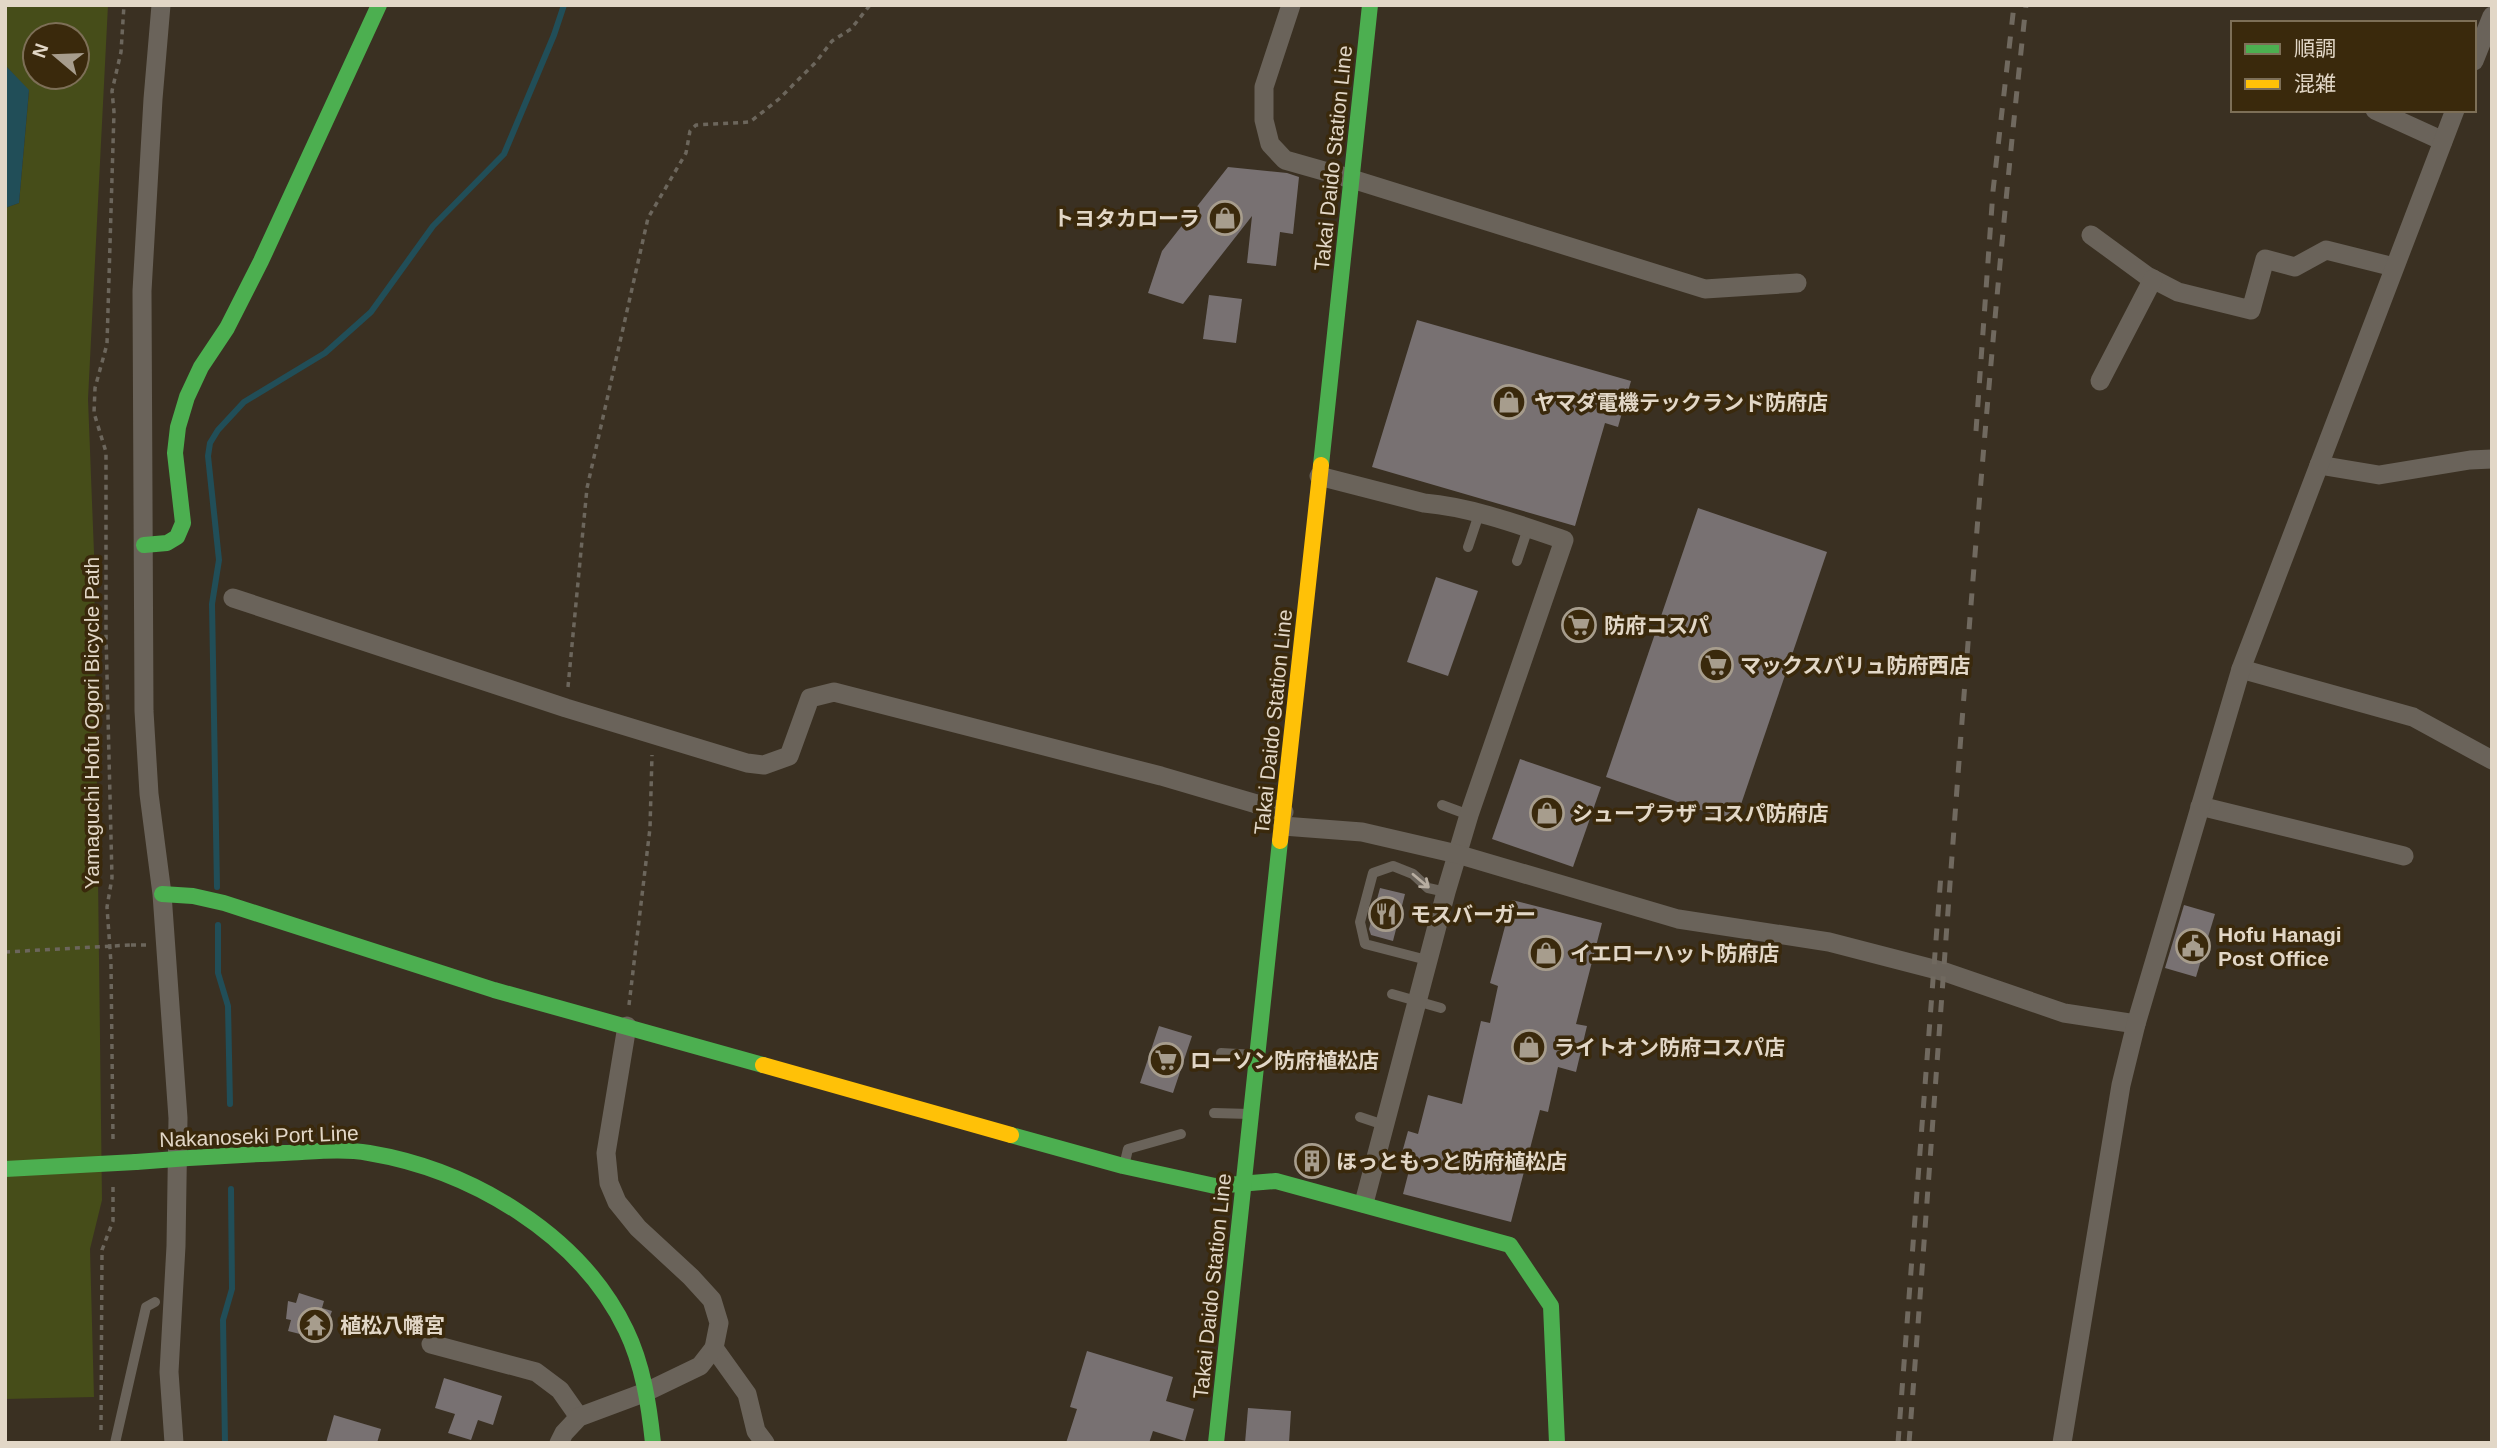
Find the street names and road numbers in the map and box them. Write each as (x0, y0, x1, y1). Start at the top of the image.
street label: Takai Daido Station Line (1310, 44, 1356, 272)
street label: Yamaguchi Hofu Ogori Bicycle Path (80, 557, 103, 889)
street label: Takai Daido Station Line (1250, 608, 1296, 836)
street label: Nakanoseki Port Line (159, 1121, 359, 1151)
street label: Takai Daido Station Line (1189, 1172, 1235, 1400)

